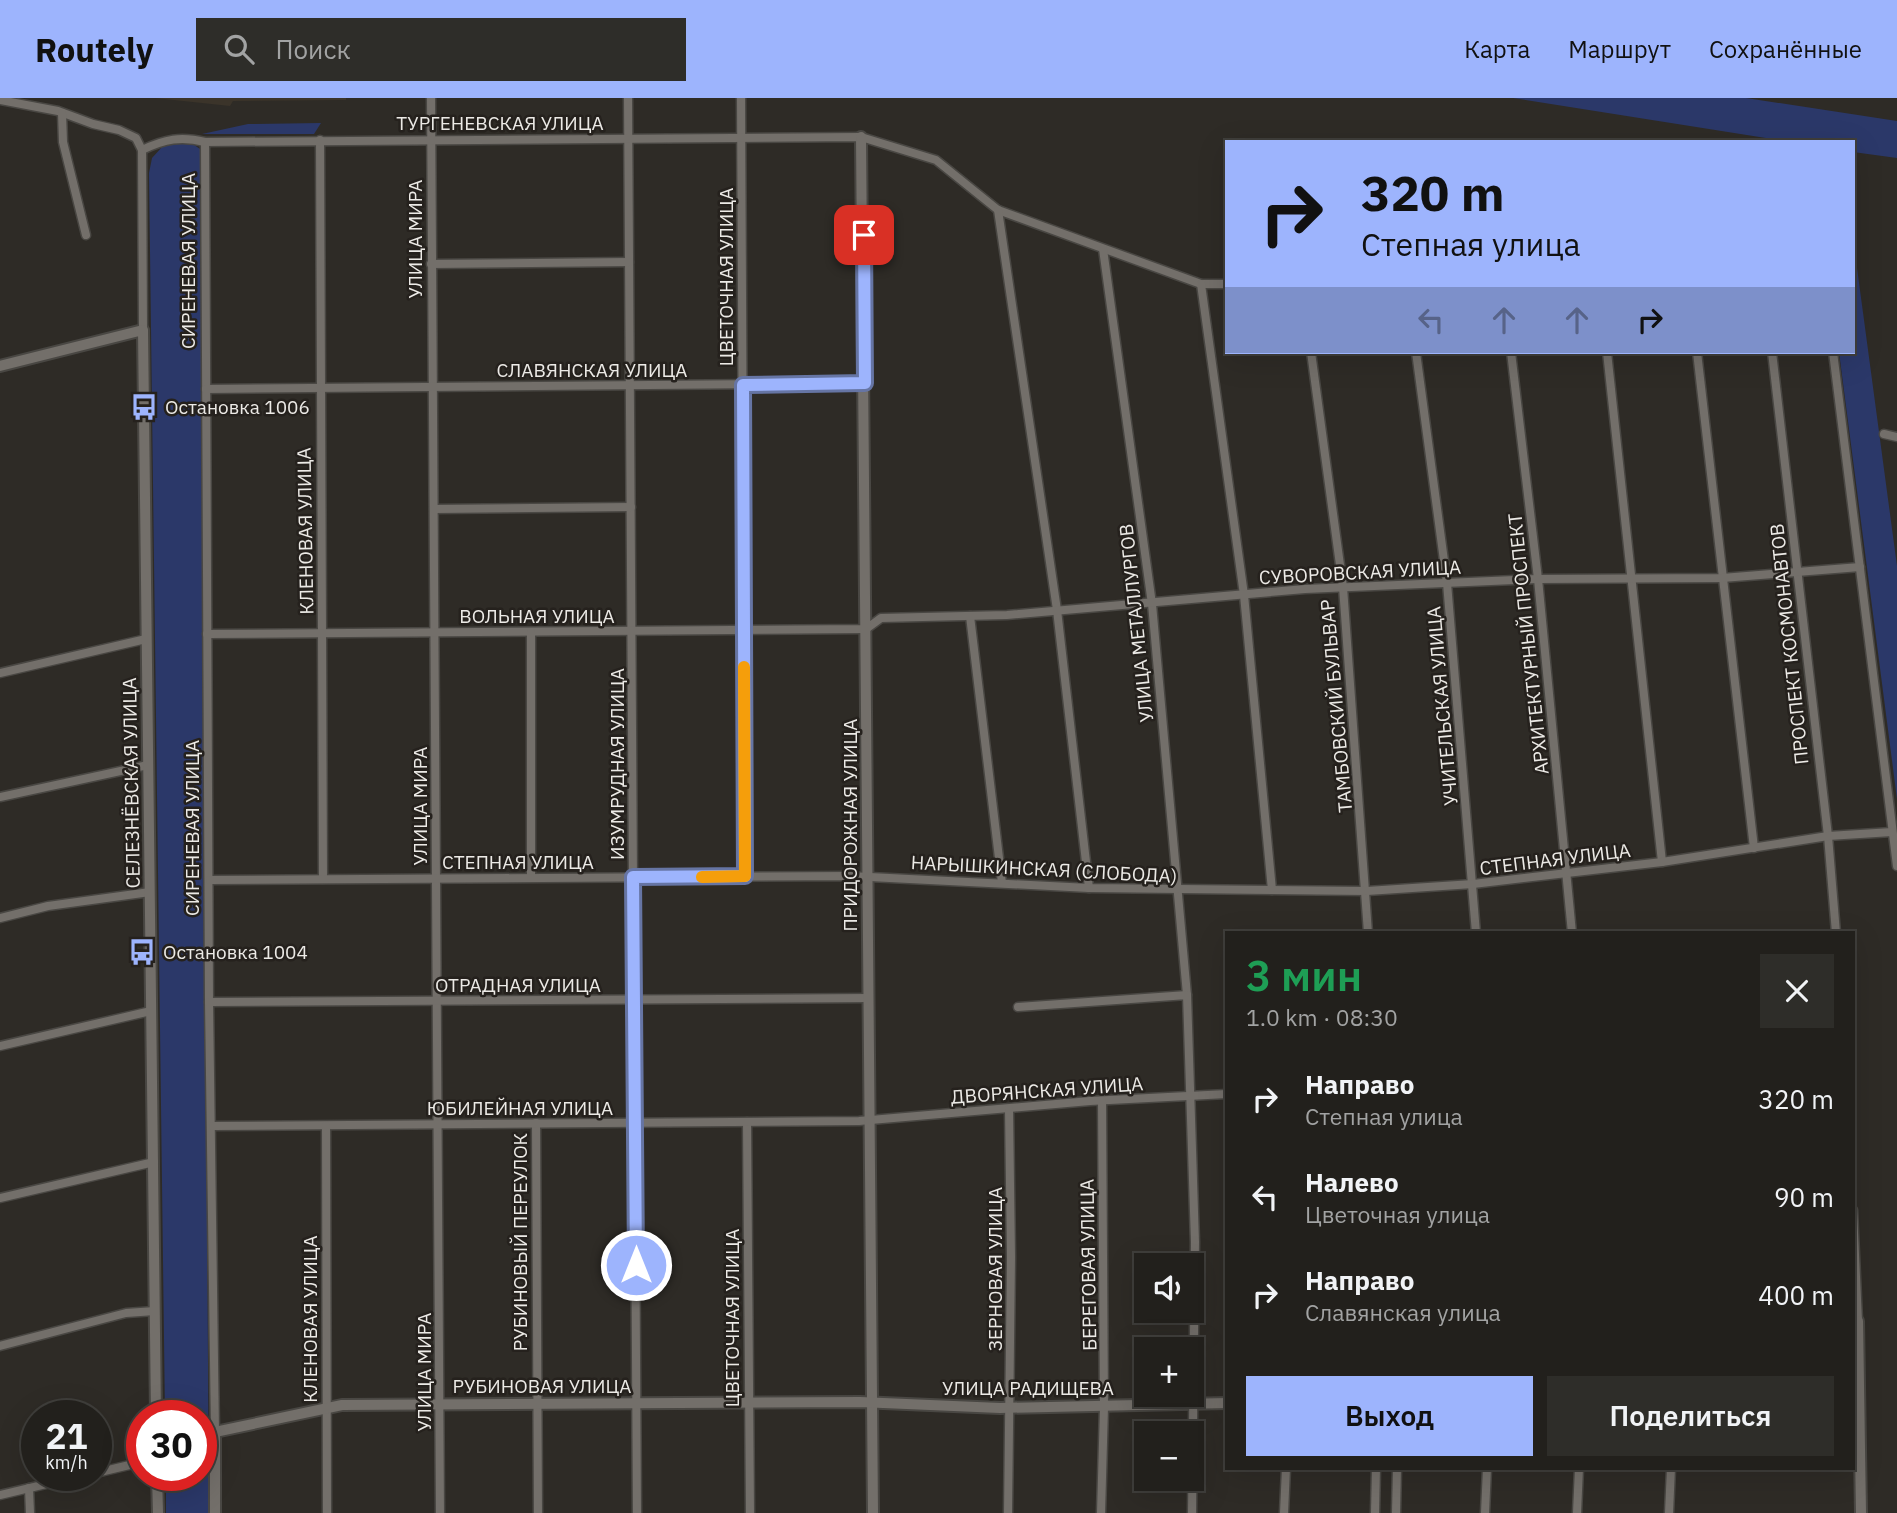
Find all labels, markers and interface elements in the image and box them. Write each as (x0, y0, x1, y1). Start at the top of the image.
search box (196, 18, 686, 81)
text: Routely (35, 28, 154, 71)
icon: search (220, 30, 258, 68)
text: Поиск (276, 32, 351, 66)
text: Карта (1464, 33, 1530, 65)
text: Маршрут (1568, 33, 1671, 65)
text: Сохранённые (1709, 33, 1862, 65)
street label: ТУРГЕНЕВСКАЯ УЛИЦА (396, 111, 604, 135)
text: 320 m (1361, 161, 1505, 224)
icon: right (1246, 168, 1337, 259)
street label: СИРЕНЕВАЯ УЛИЦА (176, 173, 200, 349)
street label: УЛИЦА МИРА (403, 179, 427, 299)
street label: ЦВЕТОЧНАЯ УЛИЦА (714, 188, 738, 366)
pin (834, 205, 894, 265)
icon: arrive (845, 216, 883, 254)
text: Степная улица (1361, 223, 1581, 265)
icon: left (1412, 301, 1450, 339)
icon: ahead (1485, 301, 1523, 339)
icon: ahead (1558, 301, 1596, 339)
icon: right (1631, 301, 1669, 339)
street label: СЛАВЯНСКАЯ УЛИЦА (496, 358, 688, 382)
bus stop icon: Остановка 1006 (129, 392, 159, 422)
place label: Остановка 1006 (165, 395, 310, 419)
street label: КЛЕНОВАЯ УЛИЦА (292, 447, 318, 615)
street label: АРХИТЕКТУРНЫЙ ПРОСПЕКТ (1502, 512, 1554, 776)
street label: ПРОСПЕКТ КОСМОНАВТОВ (1764, 522, 1814, 766)
street label: УЛИЦА МЕТАЛЛУРГОВ (1114, 523, 1158, 723)
street label: СУВОРОВСКАЯ УЛИЦА (1258, 555, 1462, 589)
street label: ТАМБОВСКИЙ БУЛЬВАР (1315, 598, 1357, 814)
street label: ВОЛЬНАЯ УЛИЦА (459, 604, 615, 628)
street label: УЧИТЕЛЬСКАЯ УЛИЦА (1421, 605, 1463, 807)
street label: ИЗУМРУДНАЯ УЛИЦА (605, 668, 629, 860)
street label: СЕЛЕЗНЁВСКАЯ УЛИЦА (117, 677, 145, 889)
street label: ПРИДОРОЖНАЯ УЛИЦА (838, 718, 862, 932)
street label: СИРЕНЕВАЯ УЛИЦА (180, 740, 204, 916)
street label: УЛИЦА МИРА (408, 746, 432, 866)
street label: СТЕПНАЯ УЛИЦА (1478, 838, 1632, 880)
street label: СТЕПНАЯ УЛИЦА (442, 850, 594, 874)
street label: НАРЫШКИНСКАЯ (СЛОБОДА) (910, 850, 1178, 888)
bus stop icon: Остановка 1004 (127, 937, 157, 967)
place label: Остановка 1004 (163, 940, 308, 964)
text: 3 мин (1246, 948, 1362, 1003)
button: close (1760, 954, 1834, 1028)
street label: ОТРАДНАЯ УЛИЦА (435, 973, 601, 997)
text: 1.0 km · 08:30 (1246, 1002, 1398, 1032)
text: Направо (1305, 1067, 1414, 1101)
street label: ДВОРЯНСКАЯ УЛИЦА (950, 1071, 1144, 1109)
icon: right (1246, 1080, 1284, 1118)
text: 320 m (1758, 1082, 1834, 1116)
street label: ЮБИЛЕЙНАЯ УЛИЦА (427, 1096, 613, 1120)
text: Степная улица (1305, 1101, 1463, 1131)
street label: РУБИНОВЫЙ ПЕРЕУЛОК (508, 1133, 532, 1351)
text: Налево (1305, 1165, 1399, 1199)
icon: left (1246, 1178, 1284, 1216)
street label: БЕРЕГОВАЯ УЛИЦА (1075, 1179, 1101, 1351)
text: 90 m (1774, 1180, 1834, 1214)
street label: ЗЕРНОВАЯ УЛИЦА (983, 1187, 1007, 1351)
text: Цветочная улица (1305, 1199, 1490, 1229)
position arrow (599, 1228, 673, 1302)
street label: ЦВЕТОЧНАЯ УЛИЦА (720, 1229, 744, 1407)
street label: КЛЕНОВАЯ УЛИЦА (298, 1235, 322, 1403)
map controls (1134, 1253, 1204, 1491)
button: sound (1134, 1253, 1204, 1323)
text: Направо (1305, 1263, 1414, 1297)
icon: right (1246, 1276, 1284, 1314)
text: 400 m (1758, 1278, 1834, 1312)
text: Славянская улица (1305, 1297, 1501, 1327)
street label: УЛИЦА МИРА (412, 1312, 436, 1432)
button: + (1134, 1337, 1204, 1407)
street label: РУБИНОВАЯ УЛИЦА (452, 1374, 632, 1398)
street label: УЛИЦА РАДИЩЕВА (942, 1376, 1114, 1400)
button: Выход (1246, 1376, 1533, 1456)
button: Поделиться (1547, 1376, 1834, 1456)
speed limit sign: 30 (126, 1400, 217, 1491)
text: 21 (45, 1413, 88, 1459)
button: − (1134, 1421, 1204, 1491)
text: km/h (45, 1451, 88, 1474)

